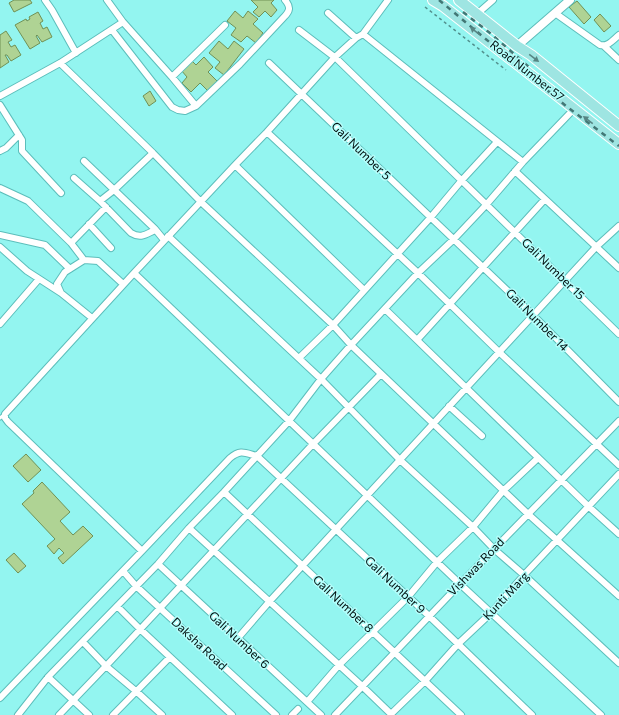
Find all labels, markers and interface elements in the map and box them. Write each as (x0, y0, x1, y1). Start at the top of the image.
one-way arrow (469, 26, 480, 35)
street label: Road Number 57 (488, 37, 568, 104)
one-way arrow (529, 53, 540, 62)
one-way arrow (583, 115, 594, 124)
street label: Gali Number 5 (329, 118, 394, 182)
street label: Gali Number 15 (519, 235, 588, 302)
street label: Gali Number 14 (504, 285, 572, 353)
street label: Vishwas Road (444, 534, 506, 598)
street label: Gali Number 9 (363, 553, 429, 616)
street label: Kunti Marg (479, 568, 531, 622)
street label: Gali Number 8 (311, 572, 377, 635)
street label: Gali Number 6 (207, 608, 273, 671)
street label: Daksha Road (169, 614, 230, 672)

